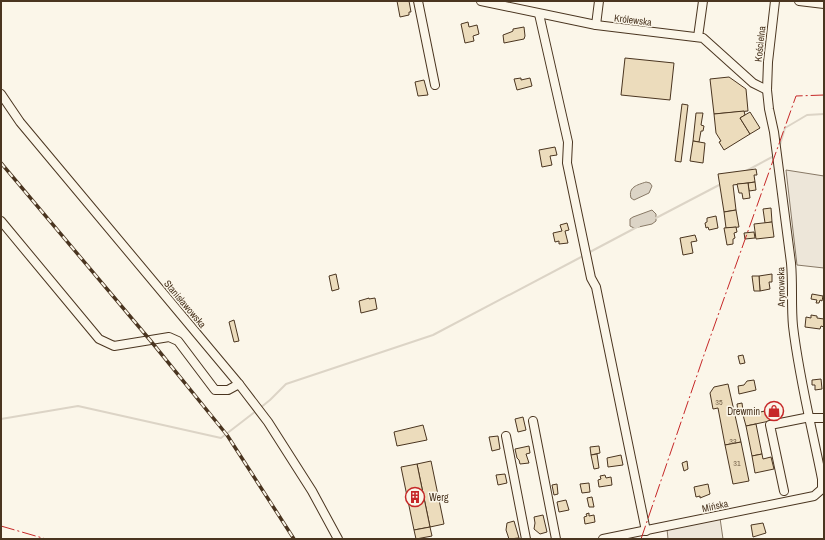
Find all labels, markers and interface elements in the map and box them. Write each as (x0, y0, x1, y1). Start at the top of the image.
street label: Królewska (613, 11, 653, 29)
street label: Kościelna (752, 25, 768, 63)
street label: Arynowska (774, 266, 788, 308)
street label: Stanisławowska (161, 277, 209, 331)
house number: 35 (715, 397, 723, 407)
shop icon: Drewmin (763, 400, 785, 422)
place label: Drewmin (727, 405, 760, 418)
house number: 33 (729, 436, 737, 446)
house number: 31 (733, 458, 741, 468)
building icon: Werg (404, 486, 426, 508)
place label: Werg (429, 491, 449, 504)
street label: Mińska (701, 497, 730, 515)

